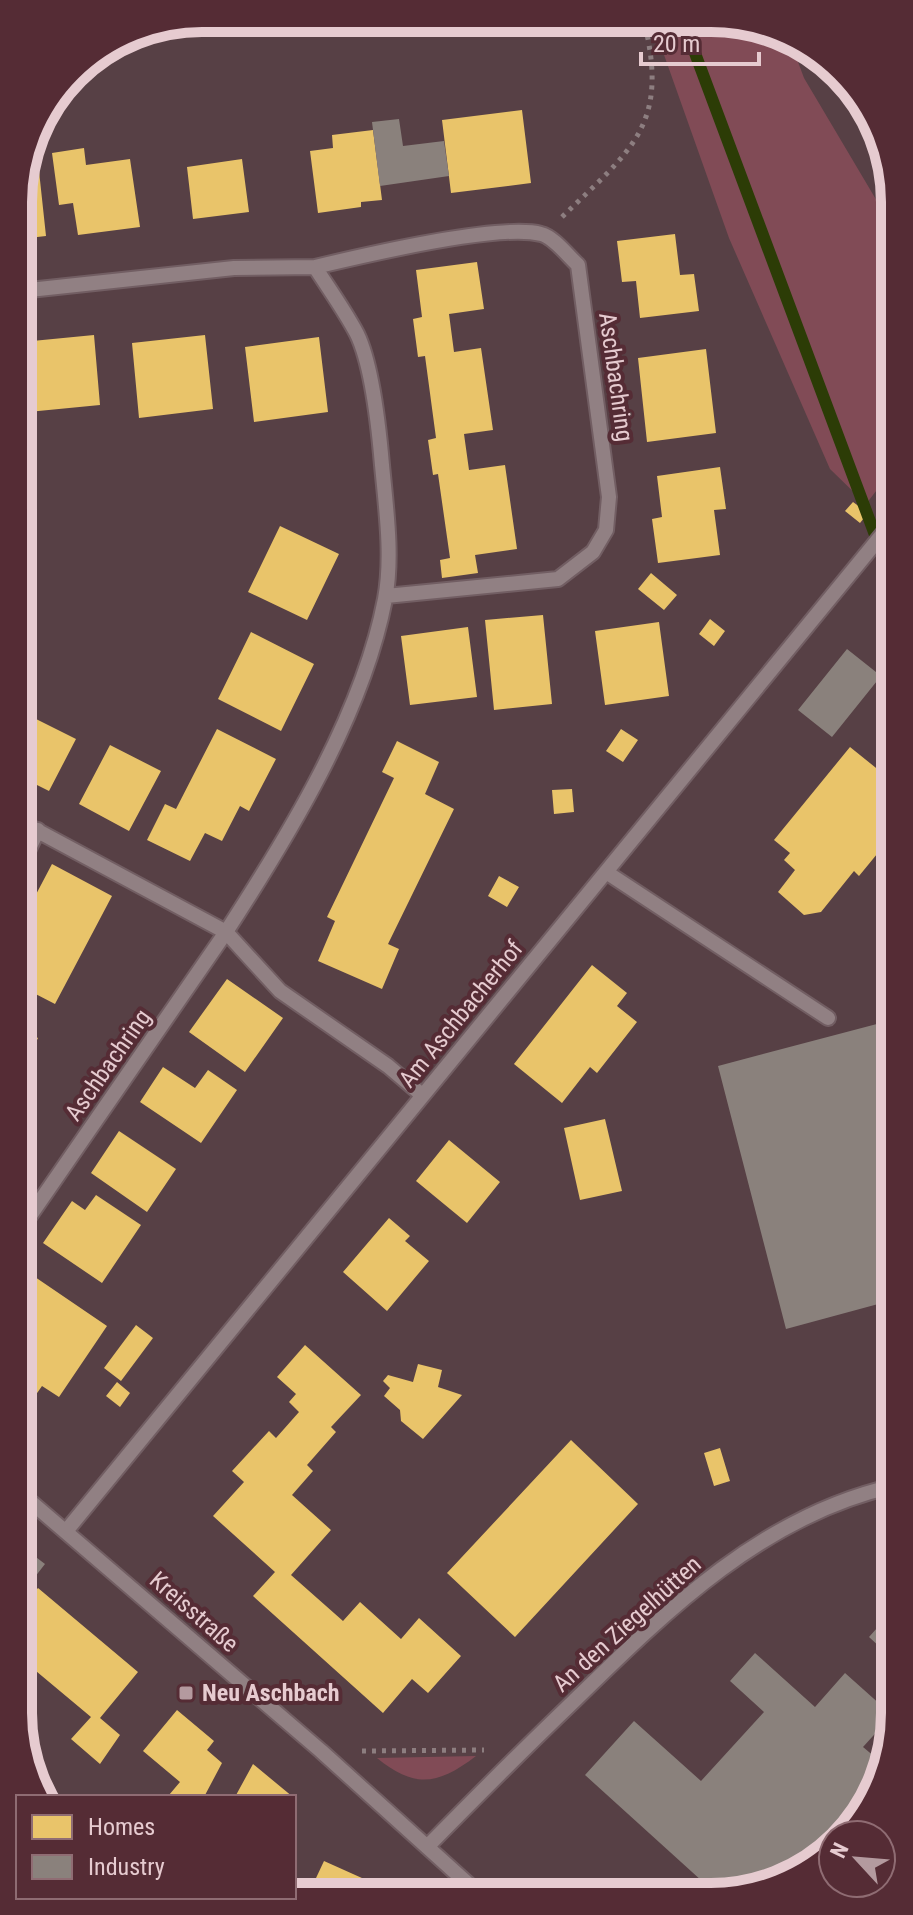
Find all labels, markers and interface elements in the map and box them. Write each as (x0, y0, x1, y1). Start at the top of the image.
scale bar (641, 16, 759, 66)
text: 20 m (653, 30, 700, 58)
street label: Aschbachring (593, 311, 639, 443)
street label: Am Aschbacherhof (393, 935, 529, 1093)
street label: Aschbachring (59, 1004, 157, 1126)
street label: An den Ziegelhütten (547, 1550, 707, 1698)
street label: Kreisstraße (144, 1566, 244, 1658)
place label: Neu Aschbach (202, 1679, 340, 1707)
marker: Neu Aschbach (177, 1684, 195, 1702)
legend (16, 1795, 296, 1899)
text: Homes (88, 1813, 155, 1841)
north arrow (817, 1819, 897, 1899)
text: N (825, 1839, 854, 1862)
text: Industry (88, 1853, 165, 1881)

